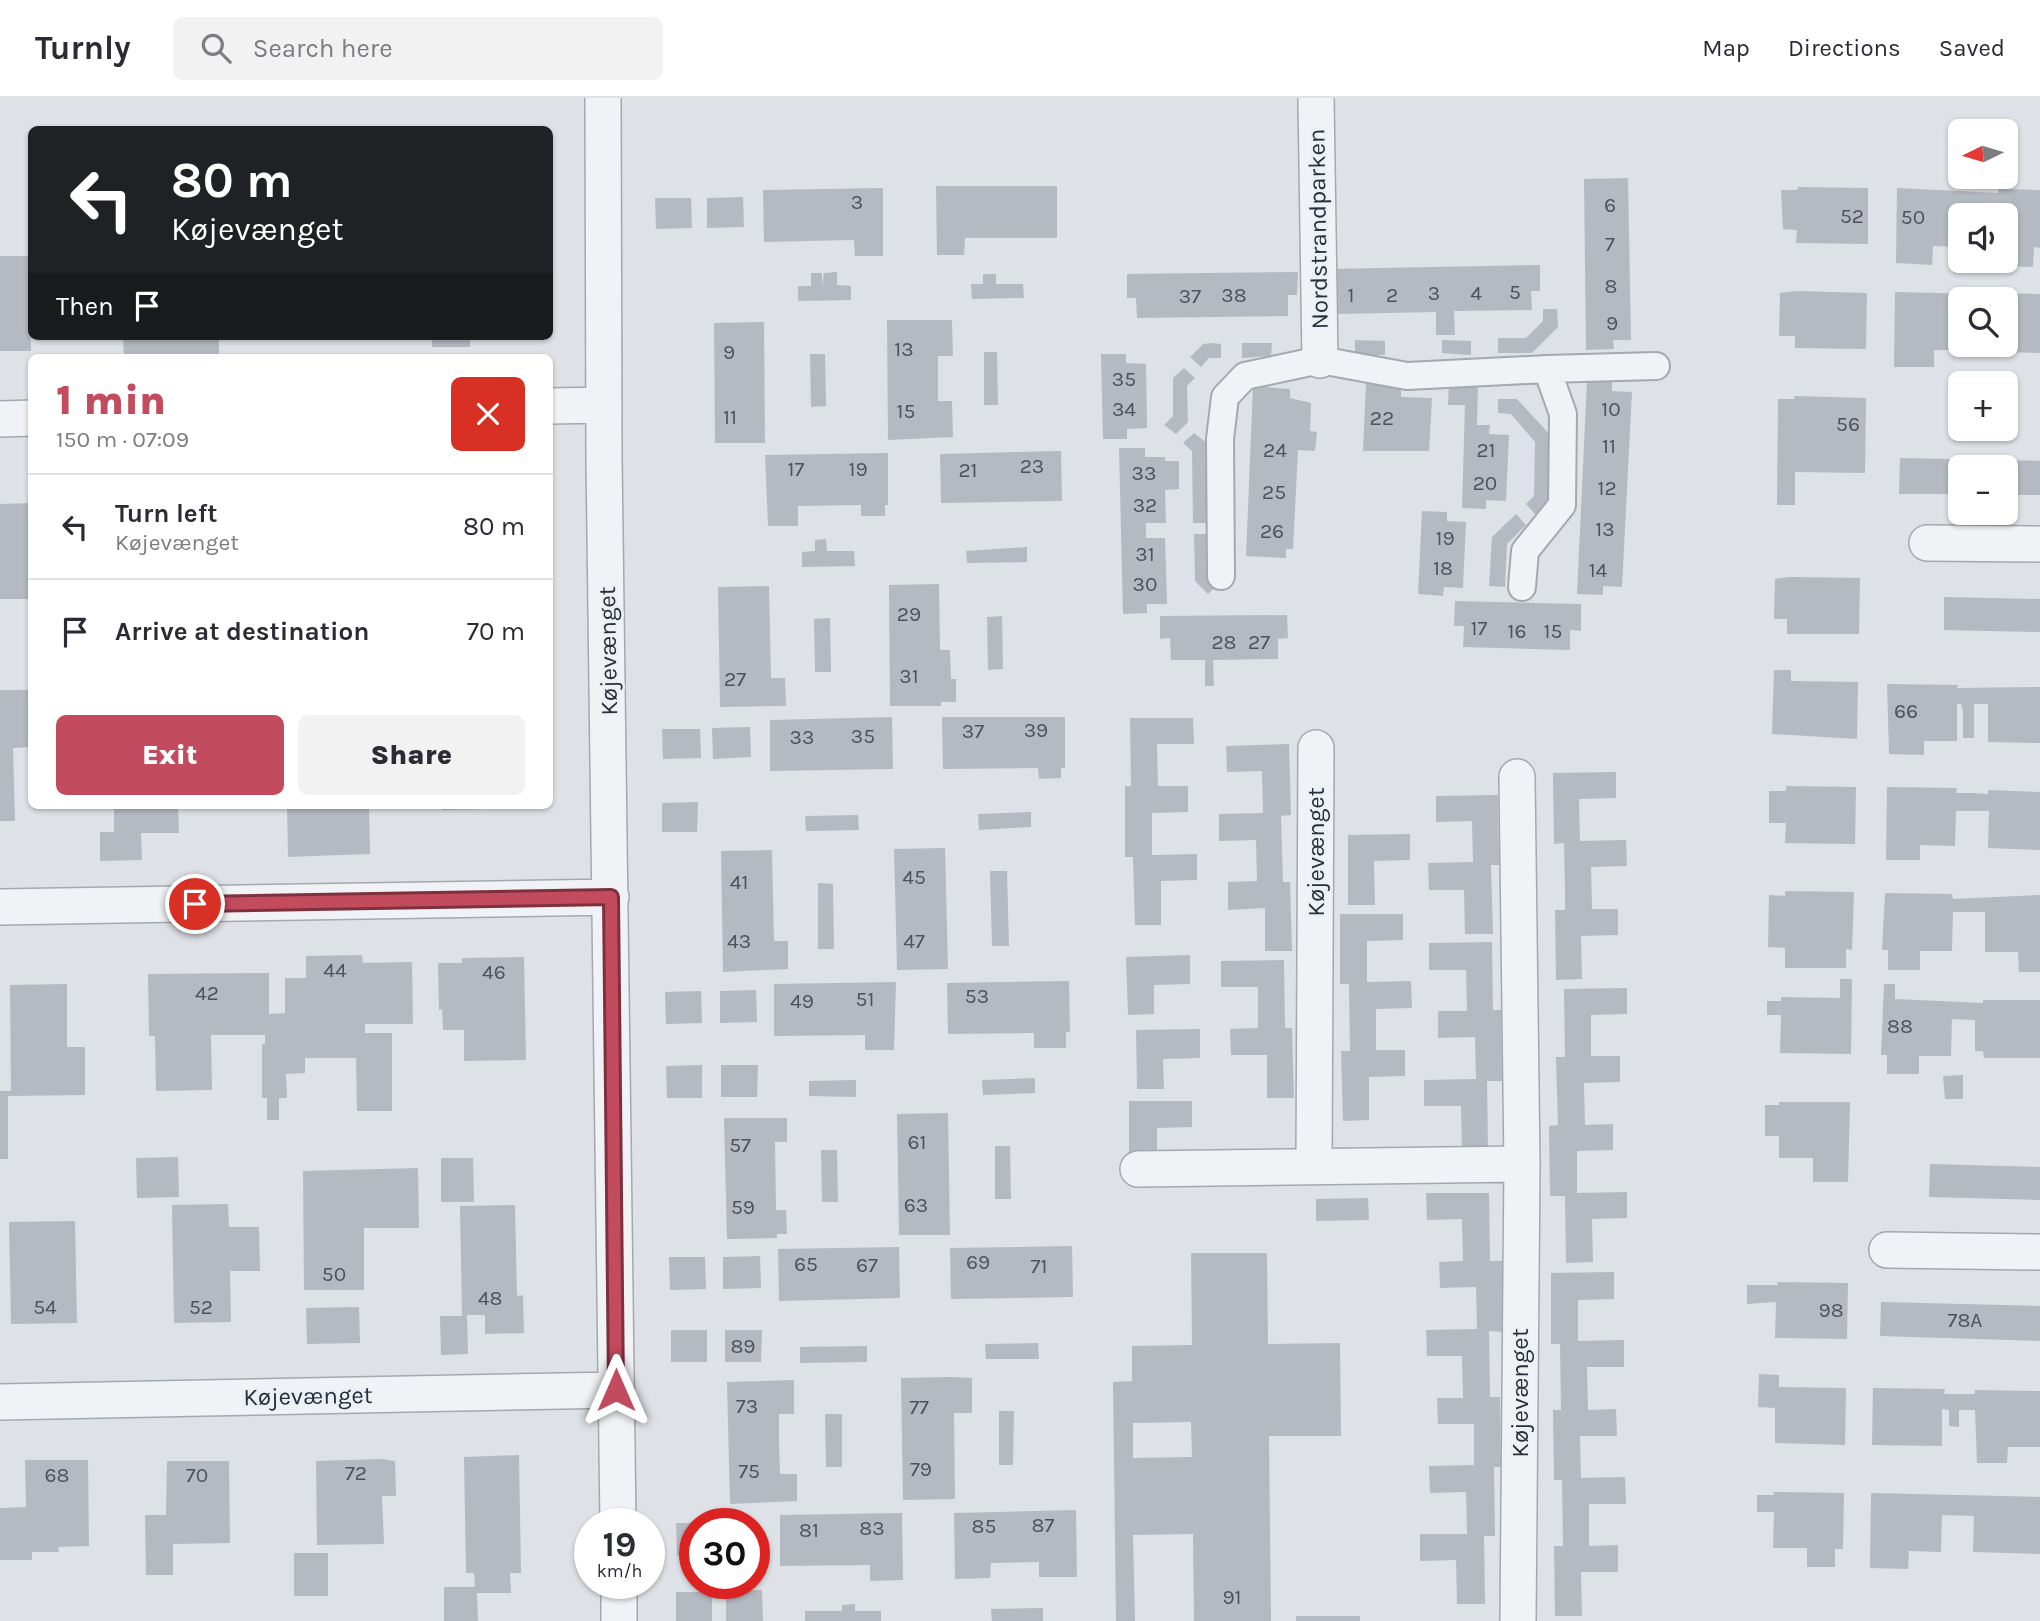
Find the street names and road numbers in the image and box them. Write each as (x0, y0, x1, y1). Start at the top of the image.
street label: Nordstrandparken (1302, 128, 1334, 330)
street label: Køjevænget (593, 586, 623, 716)
street label: Køjevænget (1302, 787, 1330, 917)
street label: Køjevænget (1506, 1328, 1534, 1458)
street label: Køjevænget (243, 1381, 373, 1411)

